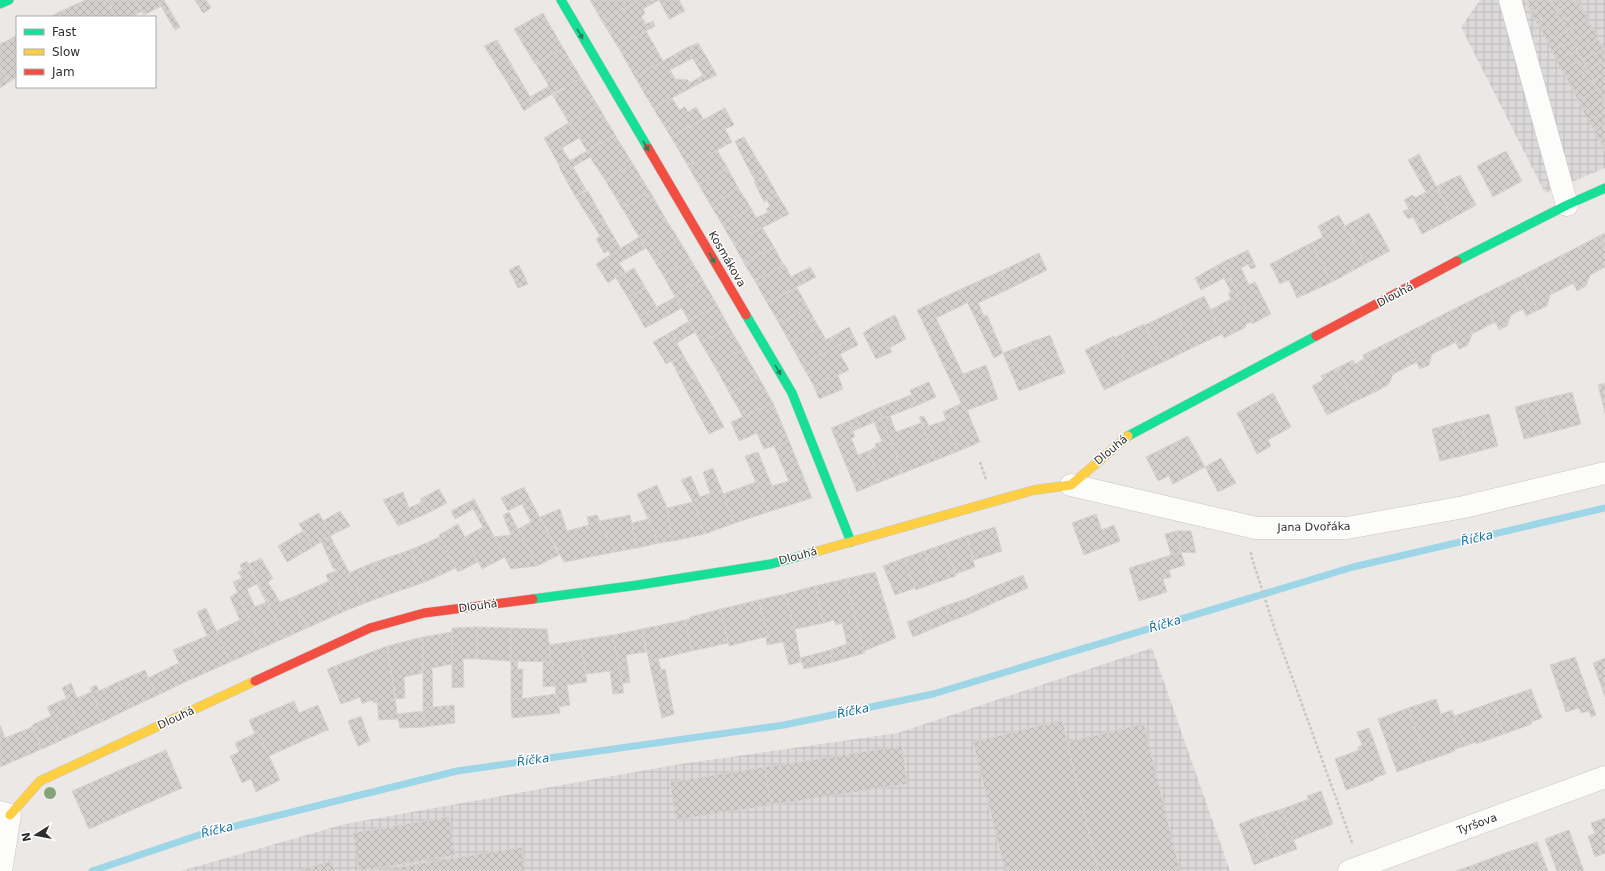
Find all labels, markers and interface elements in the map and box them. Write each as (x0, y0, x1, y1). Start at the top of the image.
legend (16, 16, 156, 88)
text: Fast (52, 25, 76, 39)
one-way arrow (577, 28, 584, 40)
text: Slow (52, 45, 80, 59)
text: Jam (51, 65, 75, 79)
one-way arrow (643, 140, 650, 152)
street label: Kosmákova (706, 229, 748, 289)
one-way arrow (709, 252, 716, 264)
street label: Dlouhá (1375, 280, 1415, 310)
one-way arrow (775, 364, 782, 376)
street label: Dlouhá (1092, 433, 1130, 467)
street label: Jana Dvořáka (1276, 520, 1351, 534)
water label: Říčka (1459, 527, 1494, 548)
street label: Dlouhá (778, 545, 818, 567)
street label: Dlouhá (458, 597, 498, 615)
water label: Říčka (1147, 612, 1183, 635)
water label: Říčka (835, 700, 870, 721)
street label: Dlouhá (156, 704, 196, 732)
water label: Říčka (516, 750, 550, 769)
street label: Tyršova (1454, 811, 1499, 838)
north arrow (16, 815, 56, 855)
water label: Říčka (199, 818, 234, 841)
text: N (19, 831, 34, 843)

